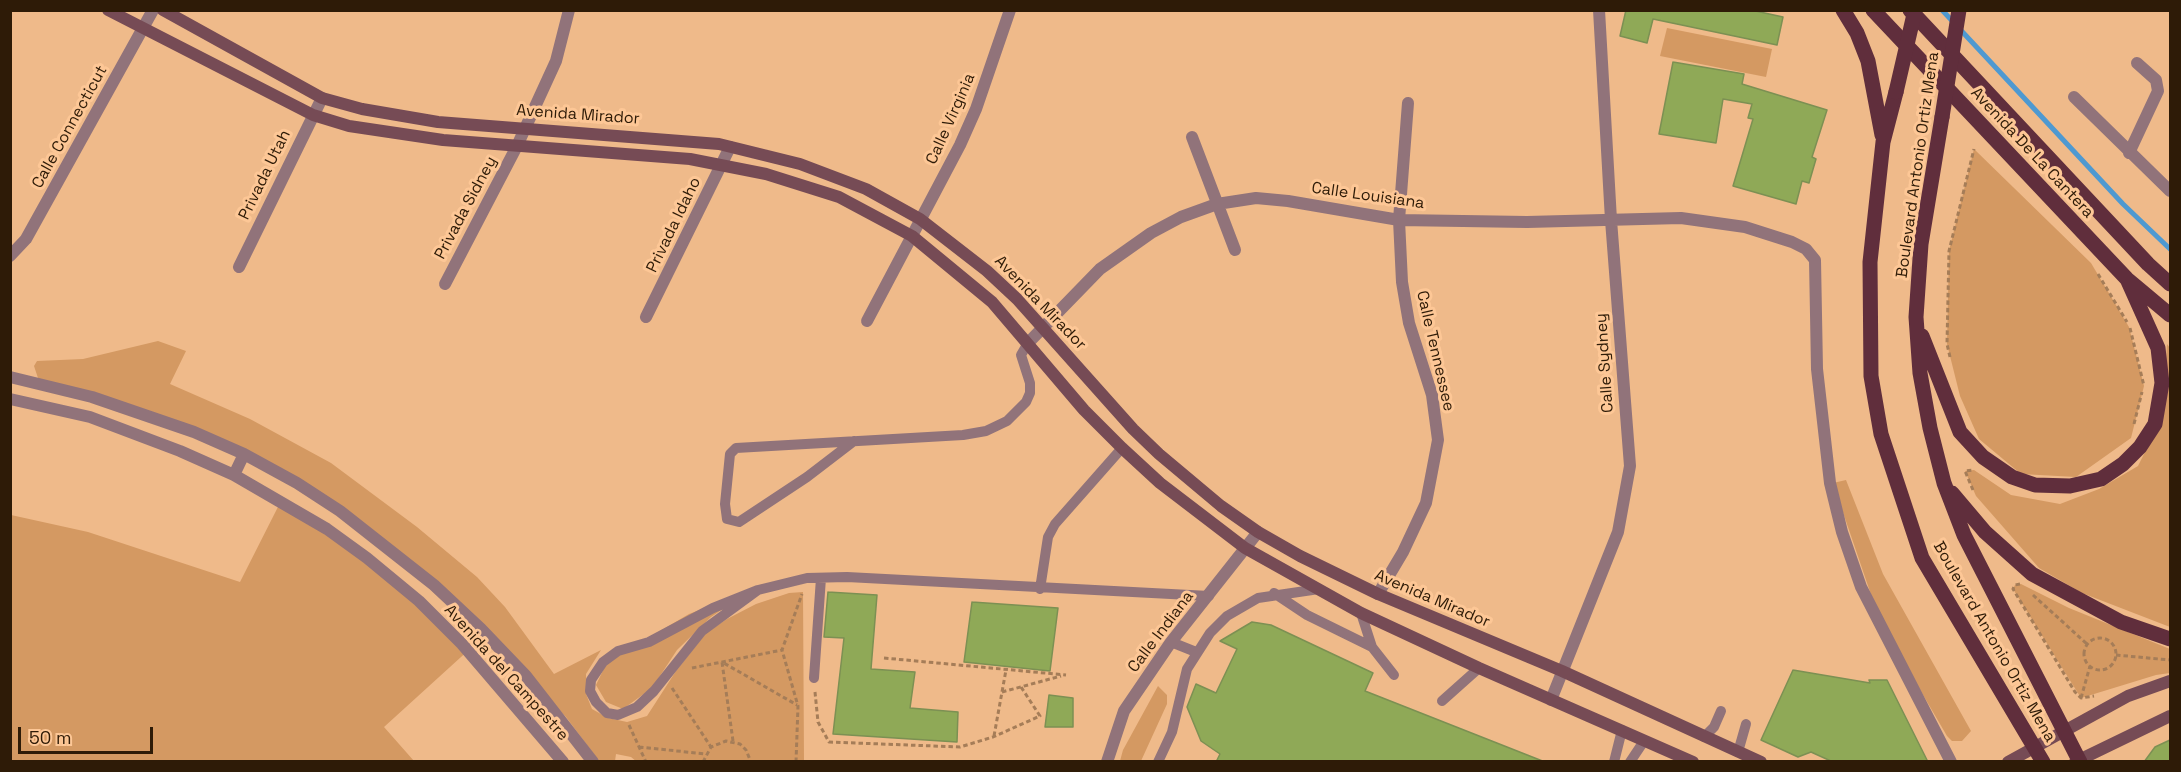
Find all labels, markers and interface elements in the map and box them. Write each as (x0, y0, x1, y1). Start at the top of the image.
street label: Boulevard Antonio Ortiz Mena (1893, 51, 1943, 279)
street label: Calle Connecticut (28, 62, 112, 192)
street label: Calle Virginia (922, 71, 980, 167)
street label: Avenida De La Cantera (1966, 84, 2098, 222)
street label: Avenida Mirador (516, 101, 640, 129)
street label: Privada Utah (235, 127, 295, 223)
street label: Privada Sidney (431, 153, 501, 263)
street label: Privada Idaho (643, 174, 705, 276)
street label: Calle Louisiana (1310, 179, 1426, 213)
street label: Avenida Mirador (990, 252, 1090, 354)
street label: Calle Tennessee (1412, 289, 1458, 413)
street label: Calle Sydney (1592, 313, 1618, 413)
street label: Boulevard Antonio Ortiz Mena (1929, 538, 2059, 746)
street label: Avenida Mirador (1371, 566, 1493, 632)
street label: Calle Indiana (1124, 587, 1198, 677)
street label: Avenida del Campestre (440, 601, 572, 745)
scale bar (21, 715, 156, 753)
text: 50 m (29, 726, 71, 749)

